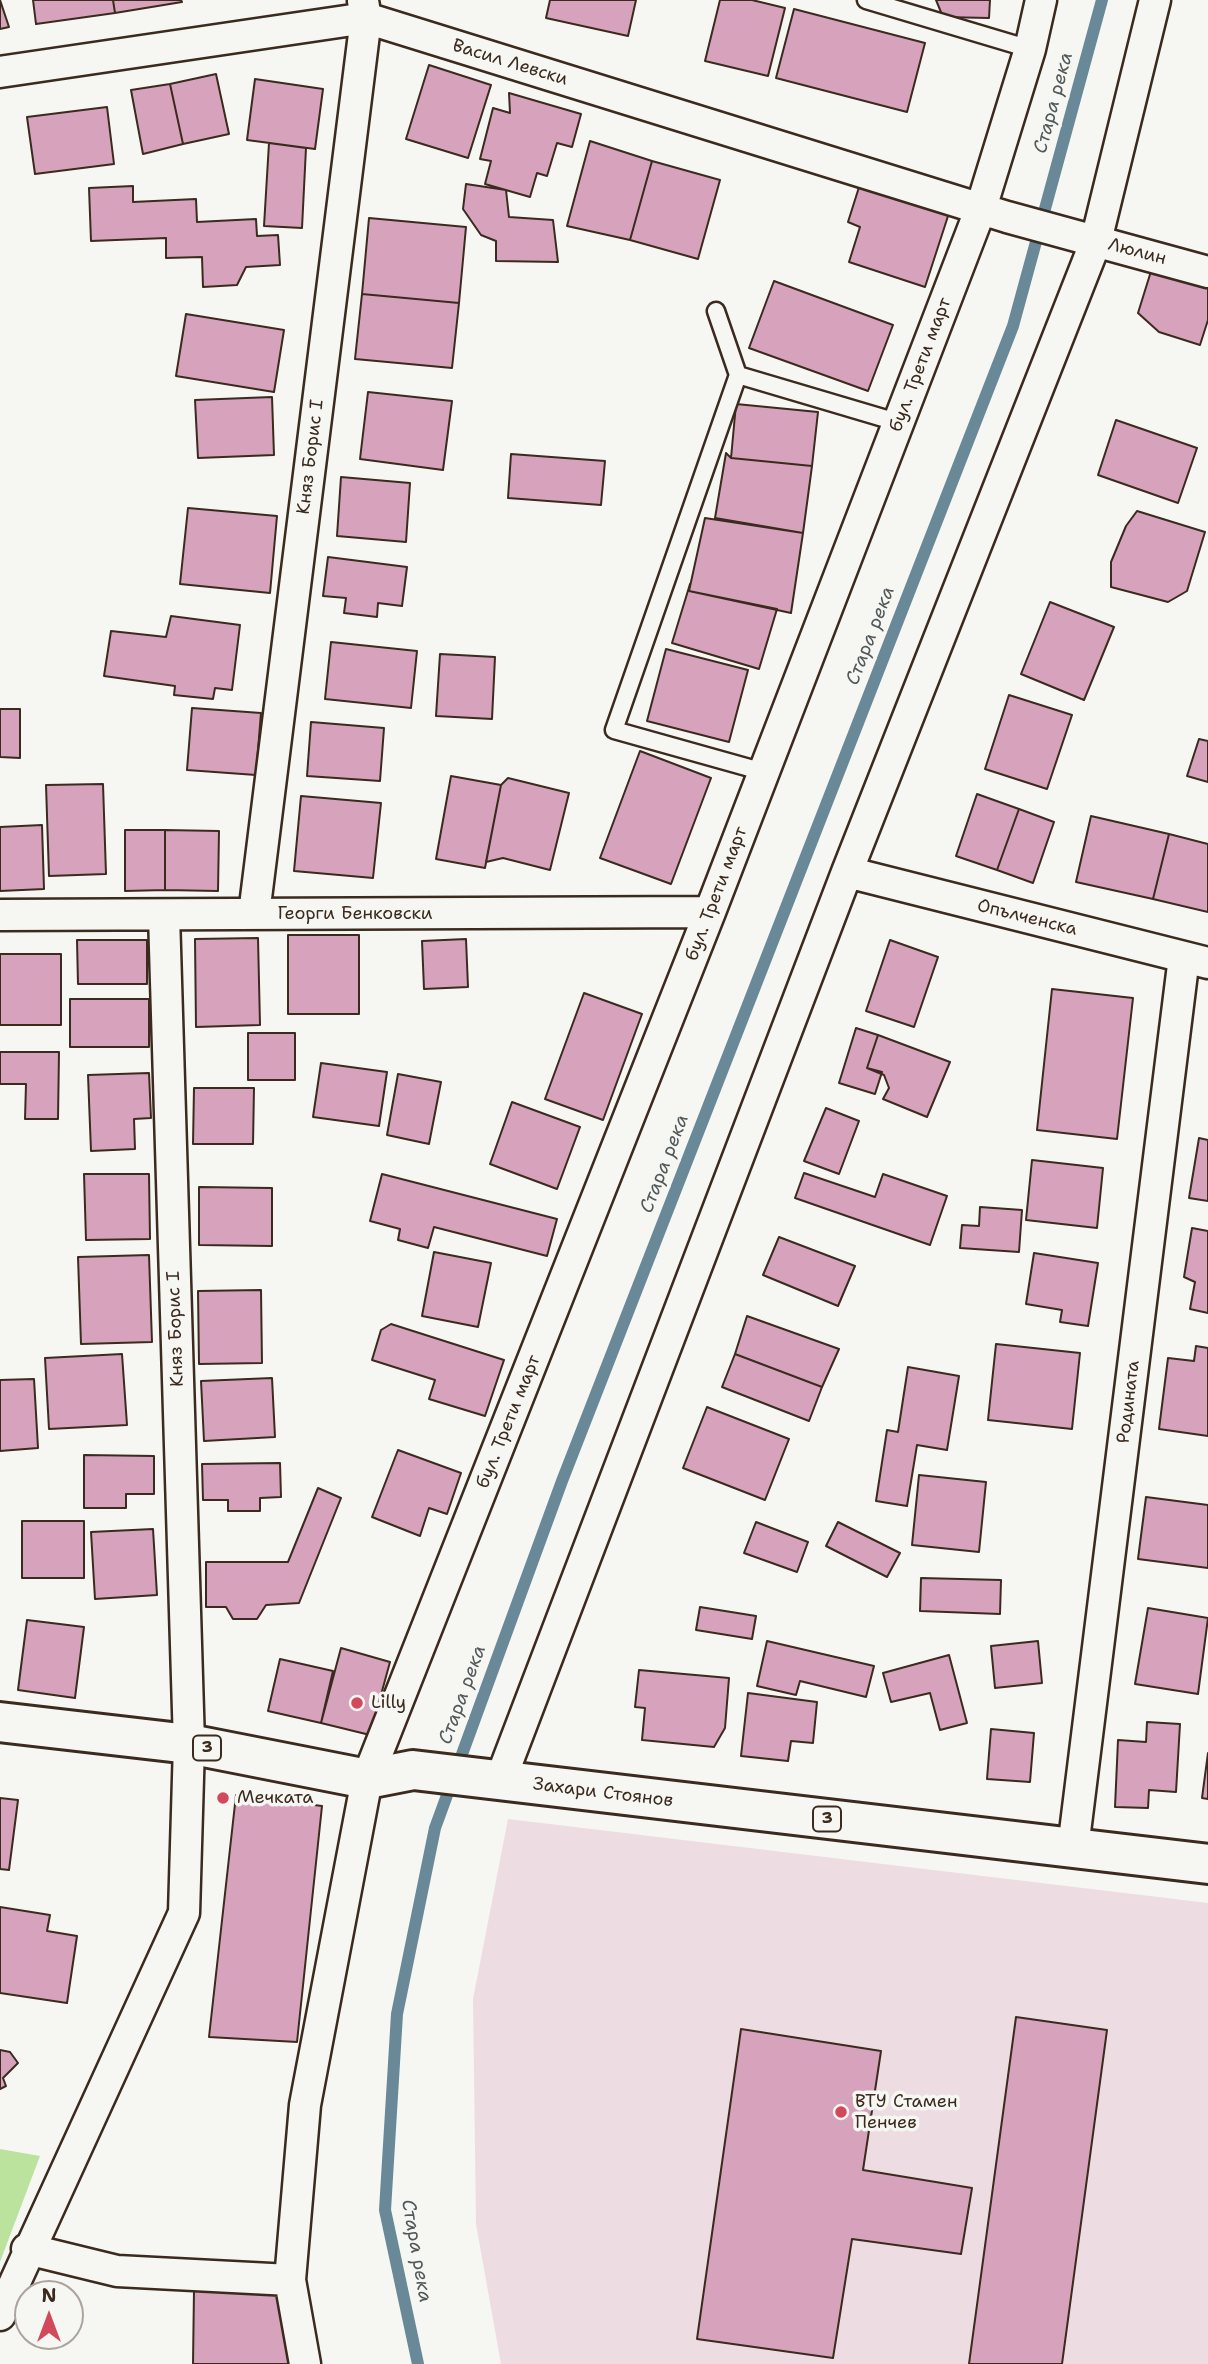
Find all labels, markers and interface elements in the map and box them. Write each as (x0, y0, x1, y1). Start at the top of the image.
street label: Васил Левски (450, 35, 570, 91)
water label: Стара река (1030, 50, 1078, 156)
street label: Люлин (1106, 234, 1168, 270)
street label: бул. Трети март (886, 295, 956, 435)
street label: Княз Борис I (293, 398, 329, 516)
water label: Стара река (842, 583, 900, 689)
street label: бул. Трети март (682, 824, 752, 964)
street label: Опълченска (975, 895, 1079, 941)
street label: Георги Бенковски (277, 903, 433, 925)
water label: Стара река (636, 1111, 694, 1217)
street label: Княз Борис I (163, 1271, 189, 1387)
street label: бул. Трети март (472, 1352, 546, 1492)
street label: Родината (1113, 1359, 1145, 1445)
water label: Стара река (434, 1642, 492, 1748)
place label: Lilly (371, 1692, 406, 1714)
marker: Lilly (349, 1695, 365, 1711)
road number: 3 (193, 1736, 221, 1760)
street label: Захари Стоянов (532, 1774, 674, 1812)
place label: Мечката (237, 1787, 313, 1809)
marker: Мечката (215, 1790, 231, 1806)
road number: 3 (813, 1806, 841, 1831)
place label: ВТУ Стамен Пенчев (855, 2091, 957, 2134)
marker: ВТУ Стамен Пенчев (833, 2104, 849, 2120)
water label: Стара река (396, 2198, 436, 2304)
north arrow (14, 2280, 84, 2350)
text: N (41, 2283, 57, 2308)

